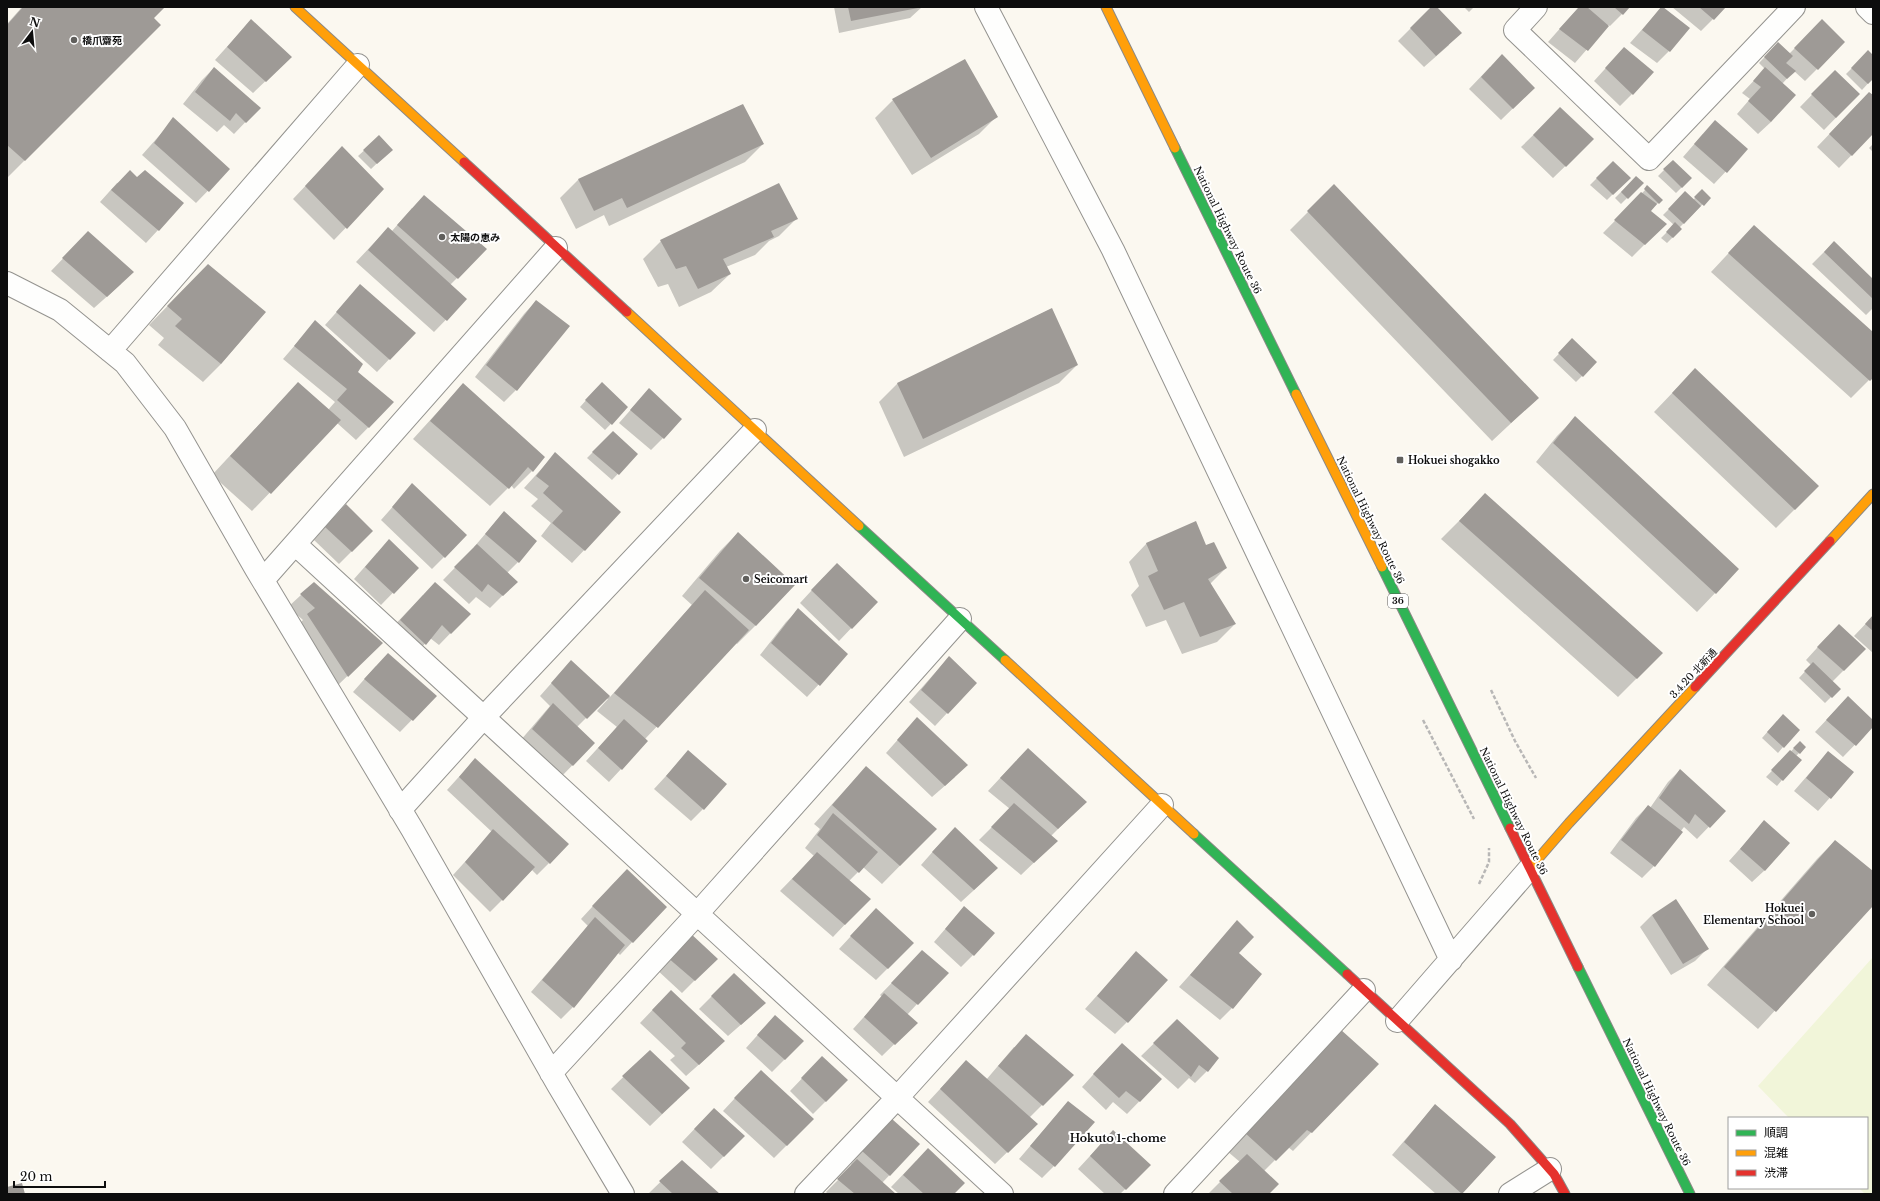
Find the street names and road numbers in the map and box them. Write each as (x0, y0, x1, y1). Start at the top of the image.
street label: National Highway Route 36 (1191, 164, 1264, 296)
street label: National Highway Route 36 (1334, 454, 1407, 586)
road number: 36 (1388, 594, 1408, 608)
street label: 3.4.20 北新通 (1667, 646, 1720, 701)
street label: National Highway Route 36 (1477, 745, 1550, 877)
street label: National Highway Route 36 (1620, 1036, 1693, 1168)

